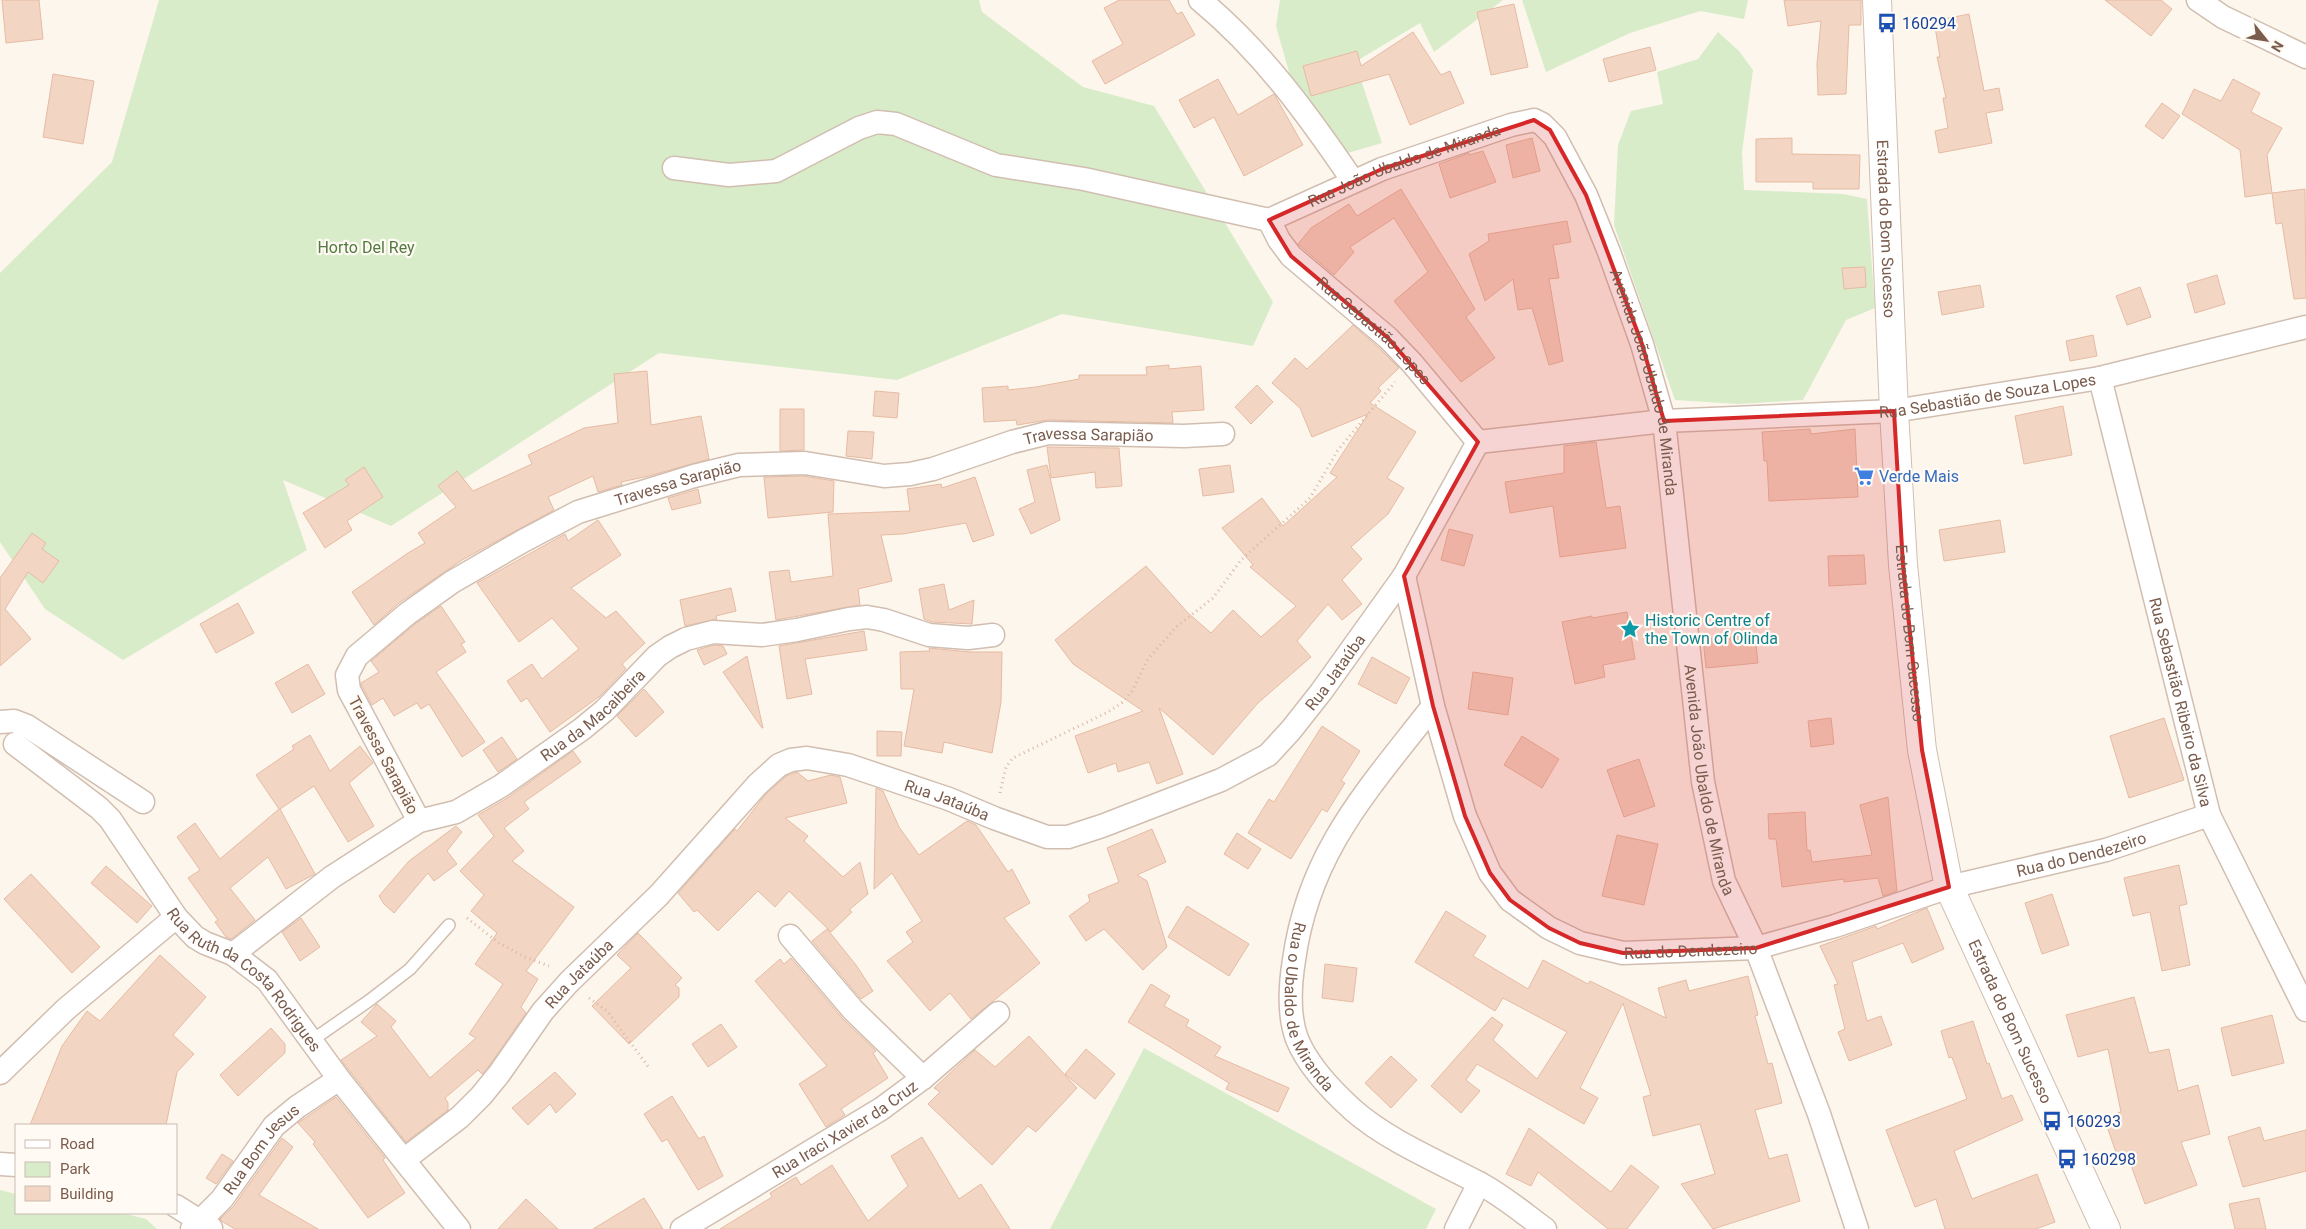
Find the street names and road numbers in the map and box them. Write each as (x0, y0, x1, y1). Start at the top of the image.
street label: Rua João Ubaldo de Miranda (1305, 120, 1503, 211)
street label: Estrada do Bom Sucesso (1873, 139, 1899, 318)
street label: Avenida João Ubaldo de Miranda (1606, 266, 1681, 497)
street label: Rua Sebastião Lopes (1313, 273, 1435, 388)
street label: Rua Sebastião de Souza Lopes (1879, 370, 2097, 422)
street label: Travessa Sarapião (1021, 424, 1154, 449)
street label: Travessa Sarapião (612, 456, 743, 510)
street label: Estrada do Bom Sucesso (1892, 544, 1928, 723)
street label: Rua Sebastião Ribeiro da Silva (2145, 596, 2216, 809)
street label: Rua Jataúba (1301, 631, 1369, 714)
street label: Avenida João Ubaldo de Miranda (1680, 663, 1738, 898)
street label: Rua da Macaibeira (537, 665, 649, 765)
street label: Travessa Sarapião (344, 693, 423, 817)
street label: Rua Jataúba (902, 776, 992, 825)
street label: Rua do Dendezeiro (2015, 828, 2149, 881)
street label: Rua Ruth da Costa Rodrigues (163, 905, 325, 1056)
street label: Rua o Ubaldo de Miranda (1281, 920, 1338, 1095)
street label: Rua Jataúba (541, 936, 617, 1012)
street label: Estrada do Bom Sucesso (1964, 937, 2056, 1106)
street label: Rua do Dendezeiro (1624, 939, 1758, 963)
street label: Rua Iraci Xavier da Cruz (769, 1076, 921, 1182)
street label: Rua Bom Jesus (219, 1100, 303, 1198)

